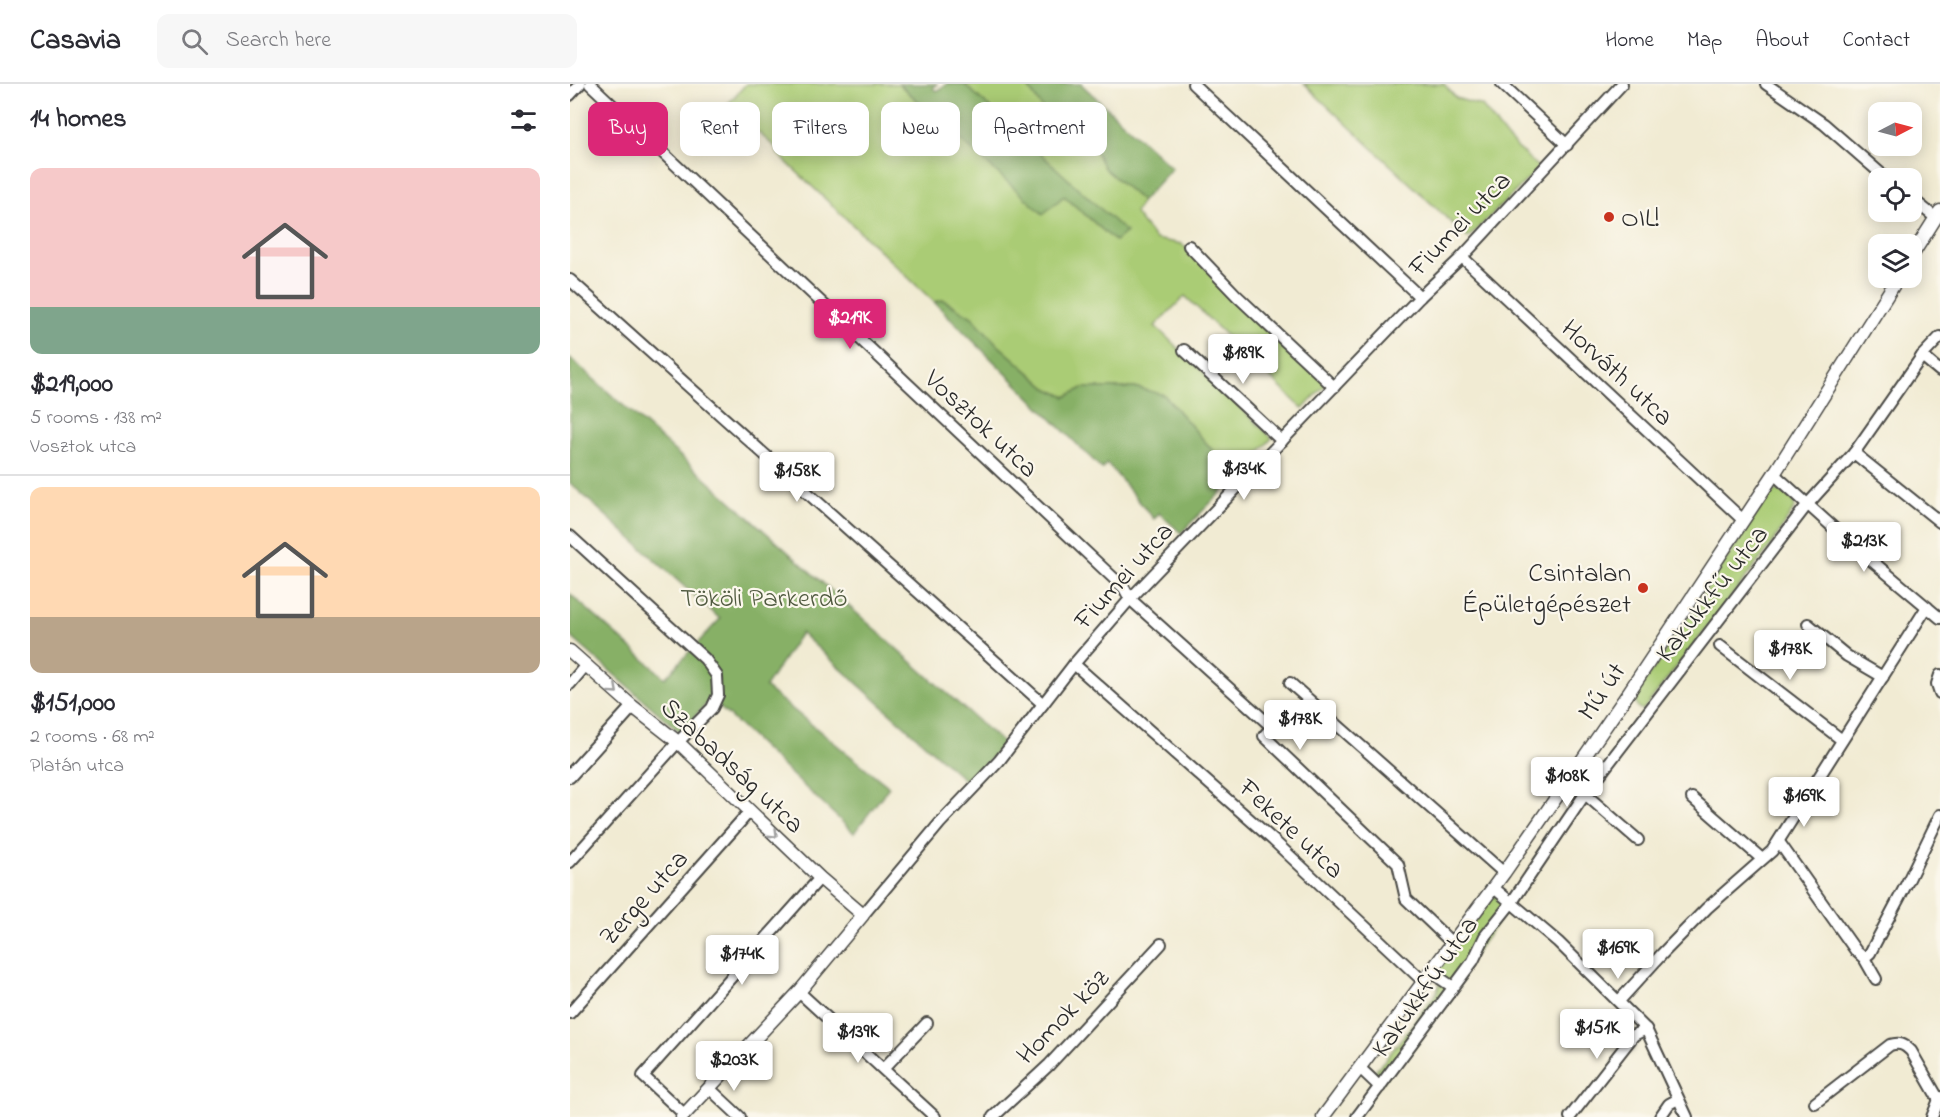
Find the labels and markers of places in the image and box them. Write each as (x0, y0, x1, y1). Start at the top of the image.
place label: OIL! (1621, 200, 1659, 239)
marker: OIL! (1602, 210, 1616, 224)
pin: $219K (808, 299, 892, 350)
pin: $189K (1201, 334, 1285, 385)
pin: $134K (1202, 450, 1286, 501)
pin: $158K (755, 452, 839, 503)
pin: $213K (1822, 522, 1906, 573)
place label: Csintalan Épületgépészet (1462, 555, 1631, 625)
marker: Csintalan Épületgépészet (1636, 581, 1650, 595)
pin: $178K (1748, 630, 1832, 681)
pin: $178K (1258, 700, 1342, 751)
pin: $108K (1525, 757, 1609, 808)
pin: $169K (1762, 777, 1846, 828)
pin: $169K (1576, 929, 1660, 980)
pin: $174K (700, 935, 784, 986)
pin: $151K (1555, 1009, 1639, 1060)
pin: $139K (816, 1013, 900, 1064)
pin: $203K (692, 1041, 776, 1092)

